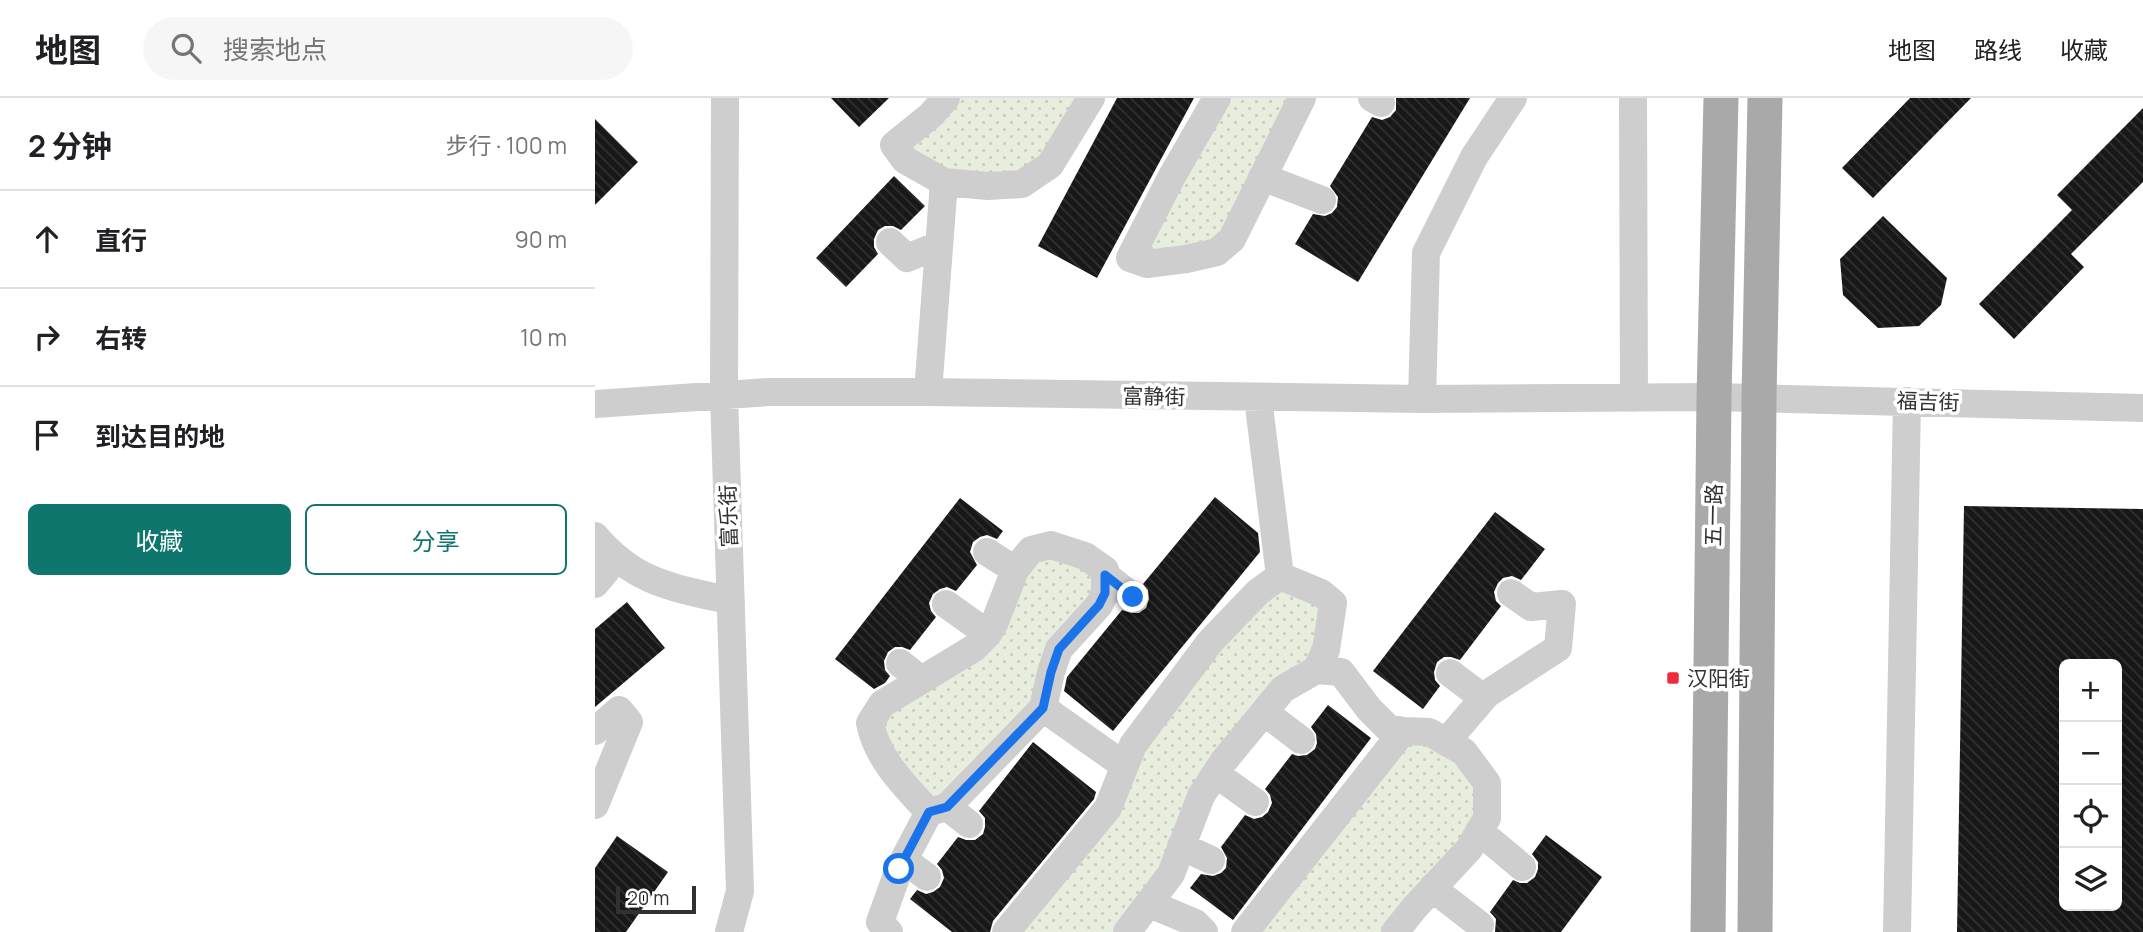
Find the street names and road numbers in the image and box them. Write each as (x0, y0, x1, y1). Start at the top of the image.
street label: 富静街 (1122, 381, 1186, 411)
street label: 福吉街 (1896, 386, 1960, 416)
street label: 五一路 (1698, 483, 1728, 547)
street label: 富乐街 (713, 484, 743, 548)

